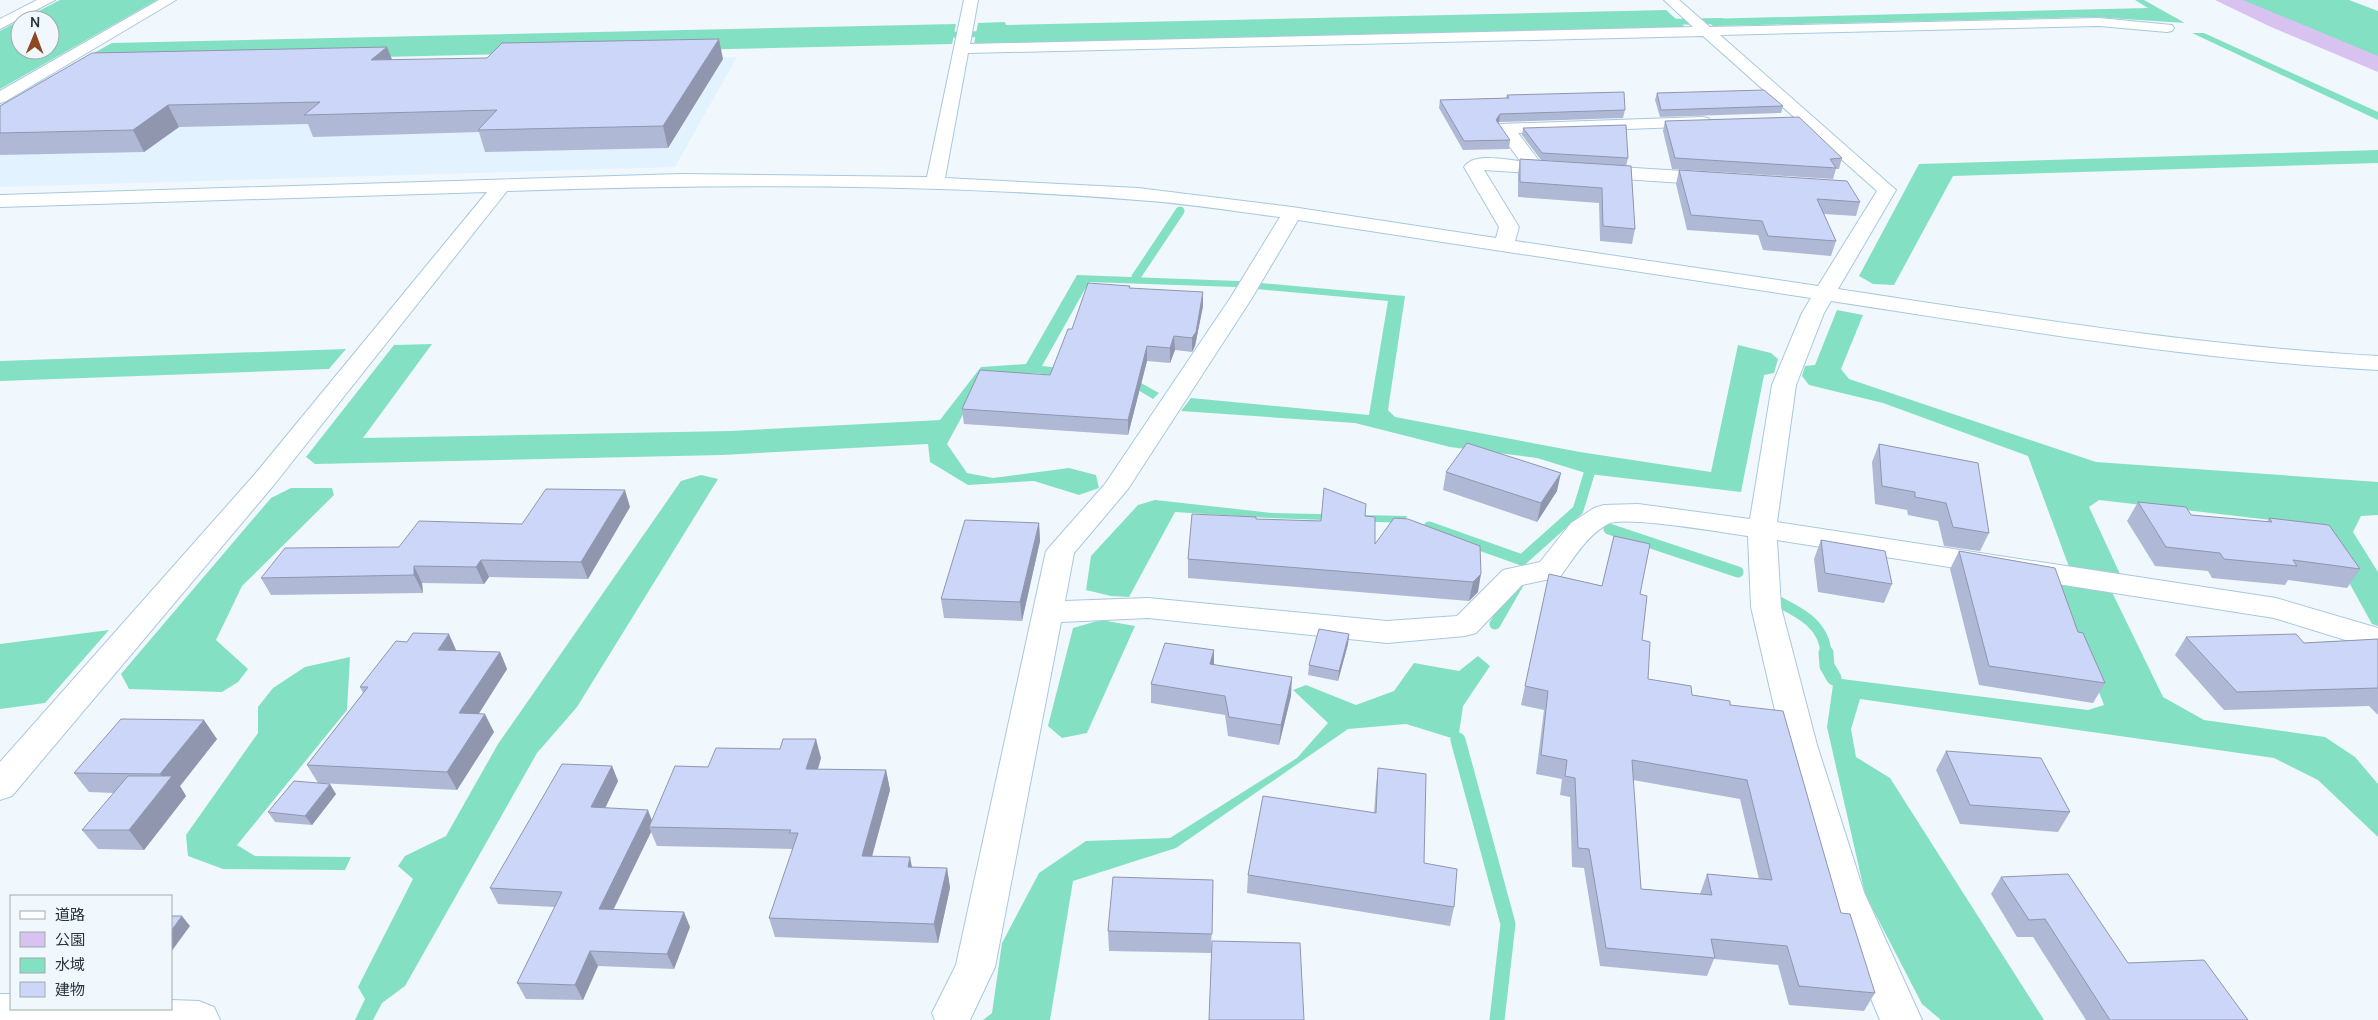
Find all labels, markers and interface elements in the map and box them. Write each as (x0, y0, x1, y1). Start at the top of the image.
north arrow (10, 10, 60, 60)
text: N (30, 12, 40, 31)
legend (10, 895, 172, 1010)
text: 道路 (55, 904, 85, 925)
text: 公園 (55, 929, 85, 950)
text: 水域 (55, 954, 85, 975)
text: 建物 (55, 979, 85, 1000)

